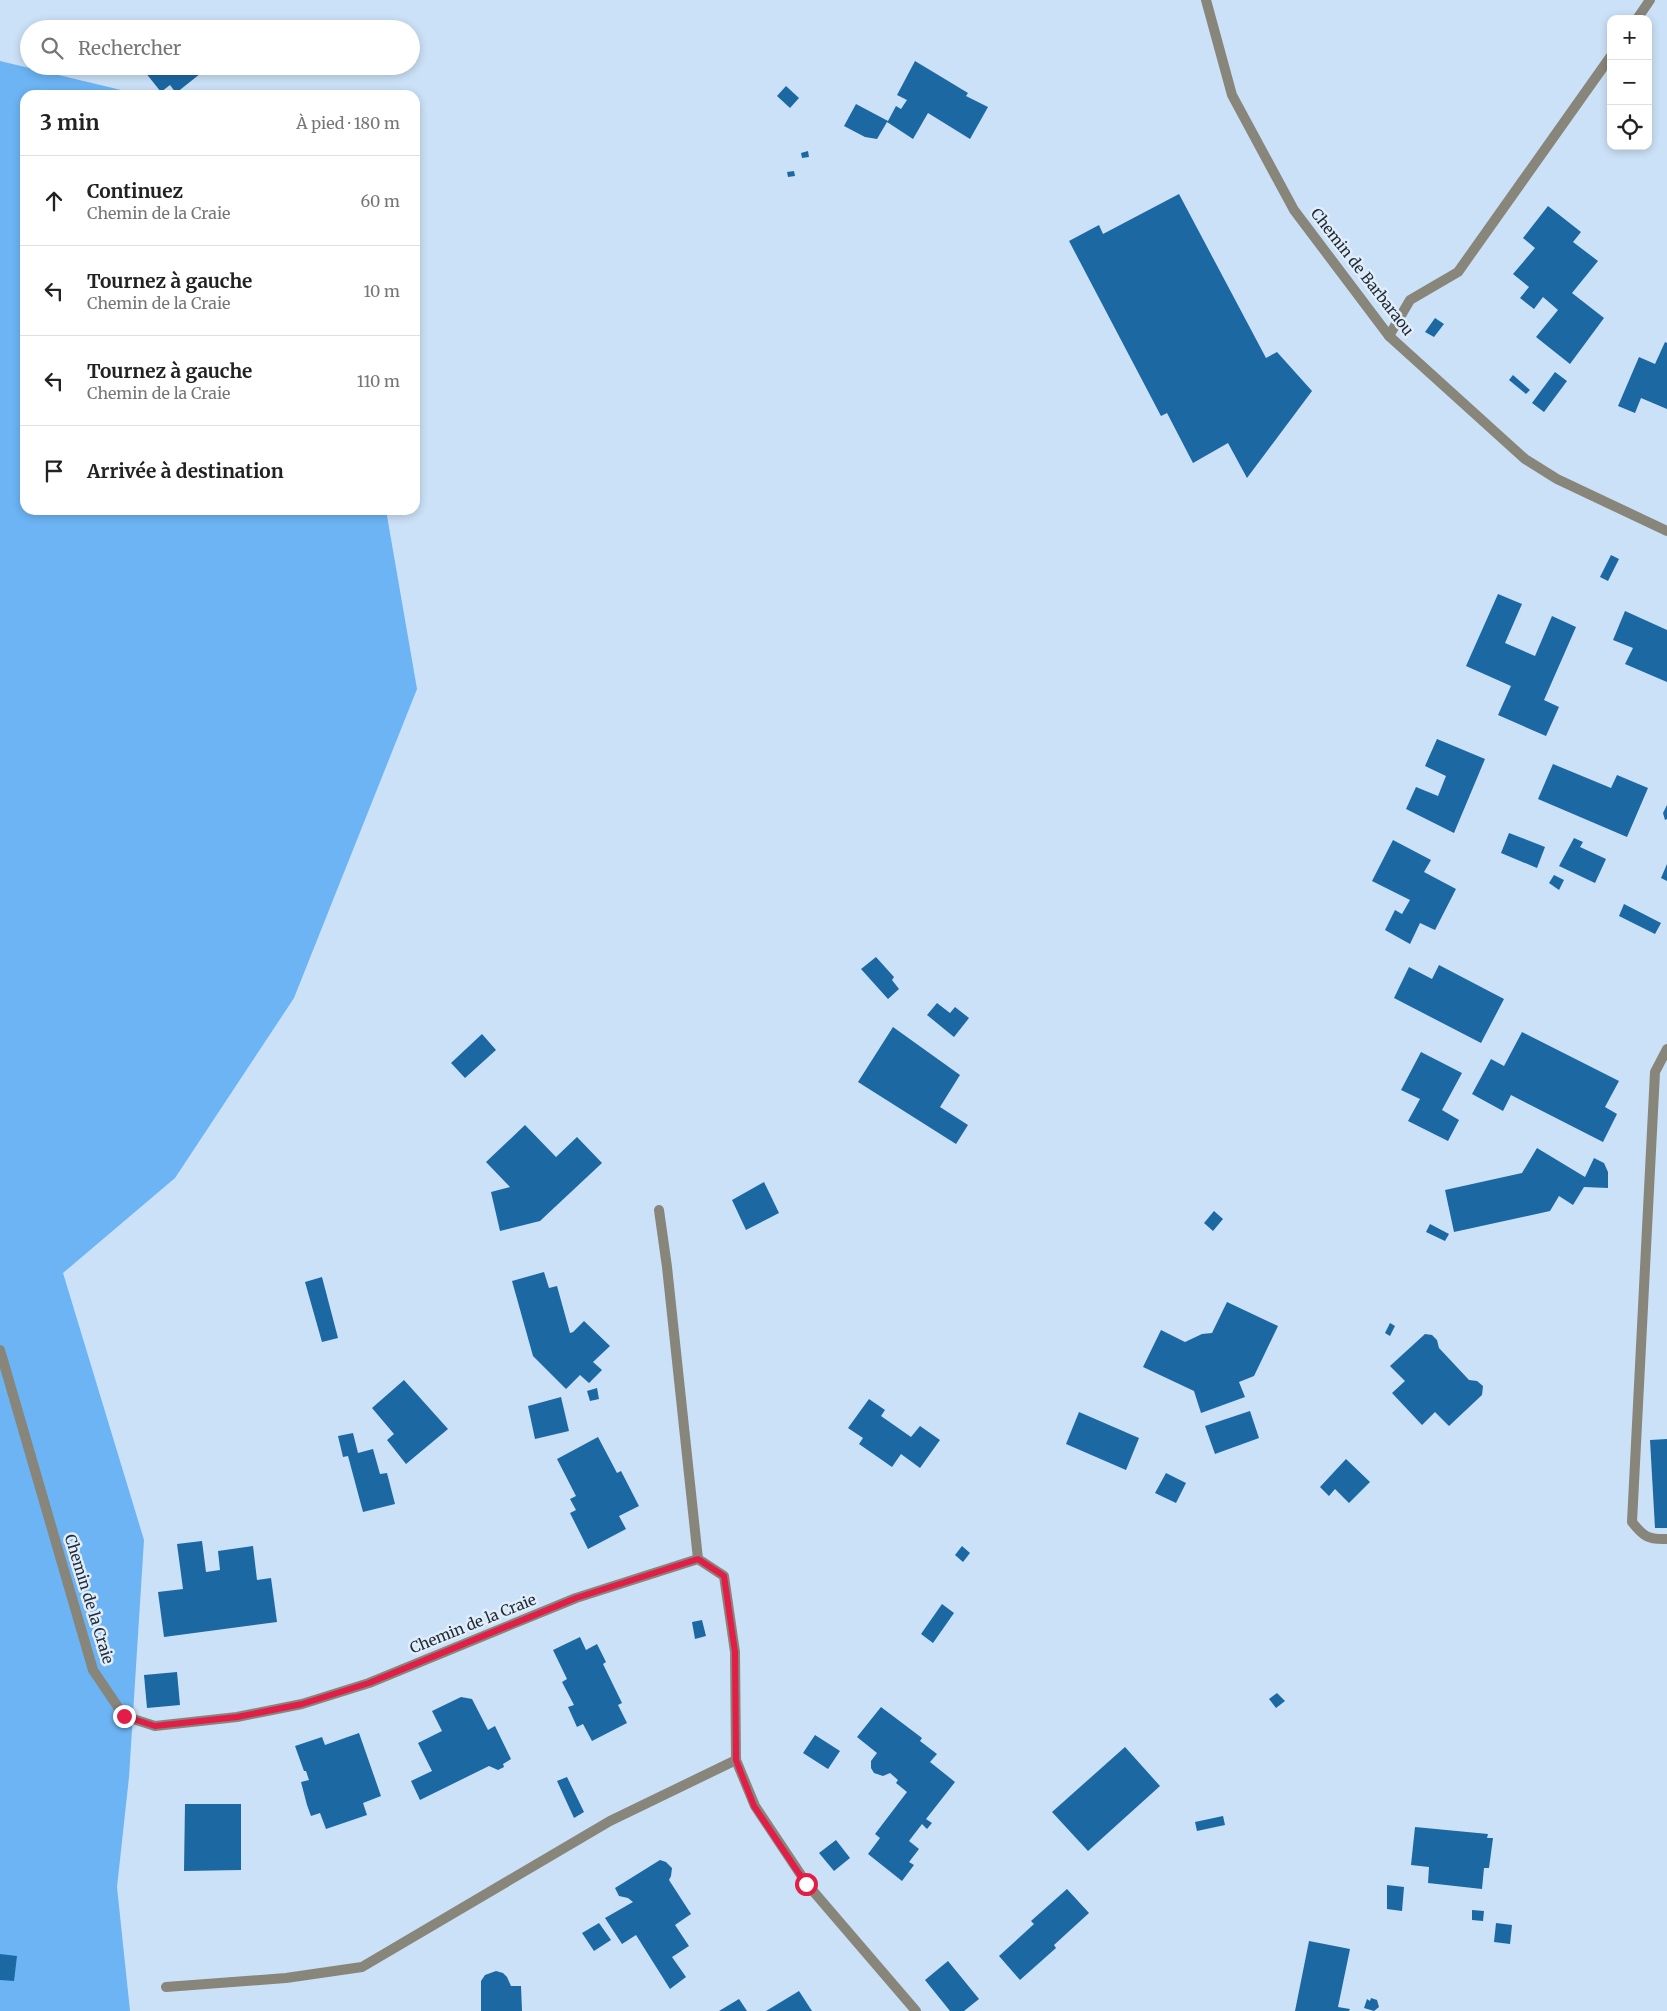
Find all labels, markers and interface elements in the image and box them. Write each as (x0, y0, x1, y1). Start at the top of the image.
map controls (1607, 15, 1652, 150)
button: + (1607, 15, 1652, 60)
search box (20, 20, 420, 75)
icon: search (38, 34, 66, 62)
text: Rechercher (78, 36, 181, 60)
button: − (1607, 60, 1652, 105)
button: locate (1607, 105, 1652, 150)
text: 3 min (40, 109, 99, 136)
text: À pied · 180 m (296, 113, 400, 133)
text: Continuez (87, 179, 183, 203)
icon: ahead (40, 187, 68, 215)
text: 60 m (360, 191, 400, 211)
text: Chemin de la Craie (87, 203, 230, 223)
street label: Chemin de Barbaraou (1307, 204, 1418, 339)
text: Tournez à gauche (87, 269, 252, 293)
icon: left (40, 277, 68, 305)
text: 10 m (363, 281, 400, 301)
text: Chemin de la Craie (87, 293, 230, 313)
text: Tournez à gauche (87, 359, 252, 383)
icon: left (40, 367, 68, 395)
text: 110 m (357, 371, 400, 391)
text: Chemin de la Craie (87, 383, 230, 403)
icon: arrive (40, 457, 68, 485)
text: Arrivée à destination (87, 459, 284, 483)
street label: Chemin de la Craie (61, 1532, 118, 1666)
street label: Chemin de la Craie (407, 1589, 539, 1658)
route end (113, 1705, 136, 1728)
route start (795, 1873, 818, 1896)

